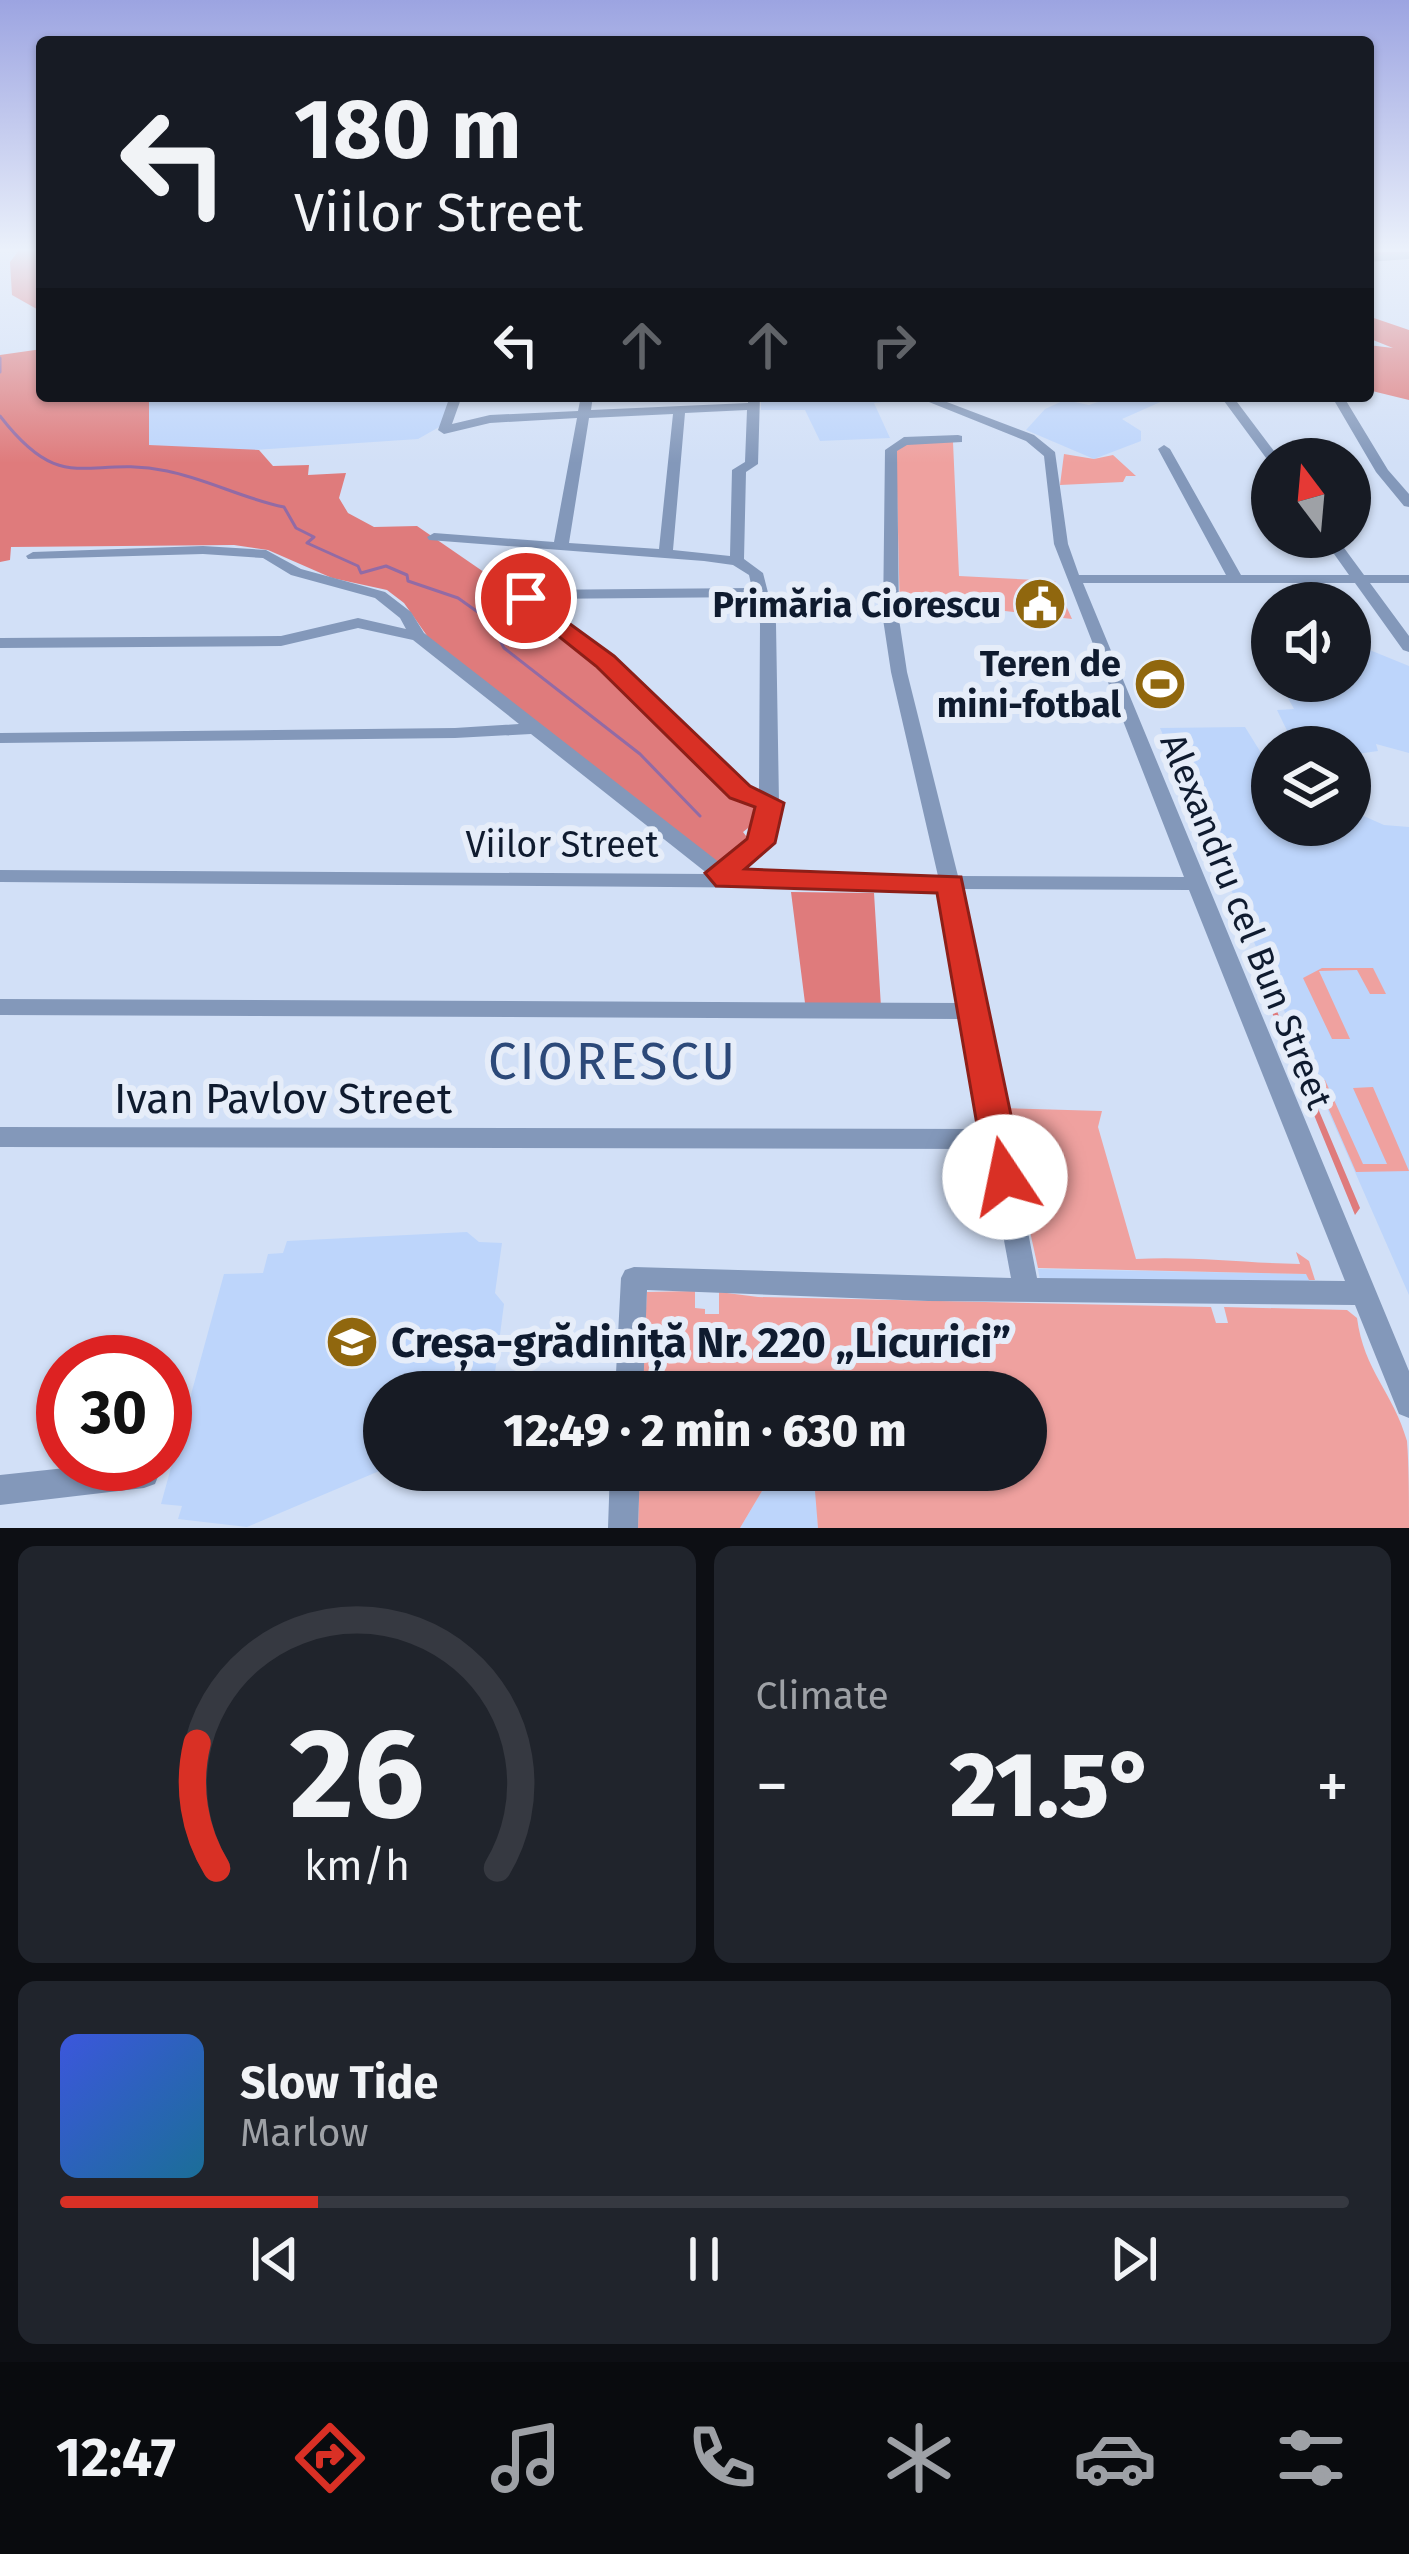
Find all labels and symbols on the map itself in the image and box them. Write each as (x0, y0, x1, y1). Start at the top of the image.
north arrow (1251, 438, 1371, 558)
pin (475, 547, 577, 649)
public building icon: Primăria Ciorescu (1012, 576, 1068, 632)
place label: Primăria Ciorescu (713, 583, 1001, 627)
place label: Teren de mini-fotbal (937, 642, 1121, 727)
sports icon: Teren de mini-fotbal (1132, 656, 1188, 712)
street label: Alexandru cel Bun Street (1151, 727, 1342, 1116)
street label: Viilor Street (466, 823, 658, 867)
district label: CIORESCU (488, 1031, 738, 1093)
street label: Ivan Pavlov Street (114, 1074, 453, 1124)
position arrow (942, 1114, 1068, 1240)
school or university icon: Creșa-grădiniță Nr. 220 „Licurici” (324, 1314, 380, 1370)
place label: Creșa-grădiniță Nr. 220 „Licurici” (391, 1318, 1011, 1371)
speed limit sign: 30 (36, 1335, 192, 1491)

